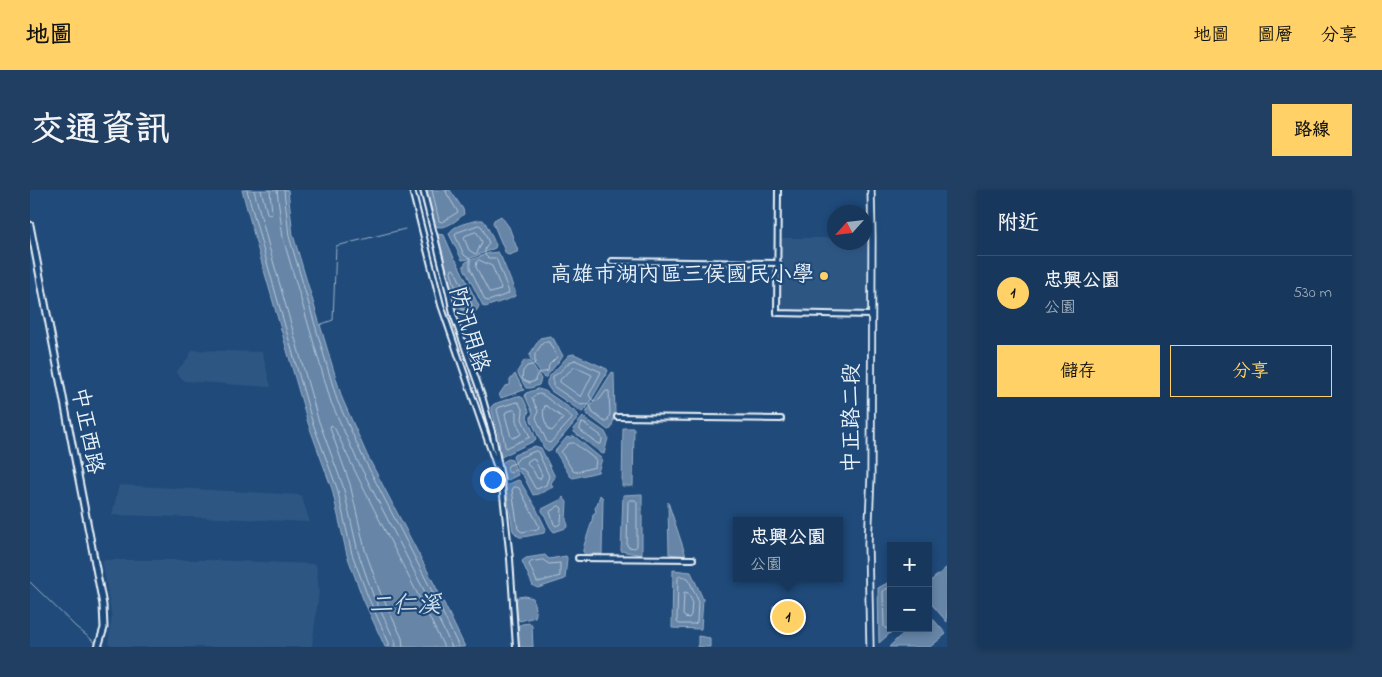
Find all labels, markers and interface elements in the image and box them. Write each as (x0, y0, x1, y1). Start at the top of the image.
text: 地圖 (25, 19, 73, 54)
text: 地圖 (1193, 23, 1229, 49)
text: 圖層 (1257, 23, 1293, 49)
text: 分享 (1321, 23, 1357, 49)
button: 路線 (1272, 104, 1352, 156)
text: 交通資訊 (30, 106, 170, 157)
north arrow (827, 205, 872, 250)
text: 附近 (997, 209, 1039, 239)
place label: 高雄市湖內區三侯國民小學 (550, 260, 814, 292)
text: 忠興公園 (1044, 268, 1120, 295)
marker: 高雄市湖內區三侯國民小學 (818, 270, 830, 282)
text: 1 (1010, 281, 1016, 305)
text: 530 m (1293, 281, 1332, 305)
street label: 防汛用路 (440, 283, 496, 377)
text: 公園 (1044, 296, 1076, 320)
button: 儲存 (997, 345, 1160, 397)
button: 分享 (1170, 345, 1332, 397)
street label: 中正路二段 (837, 363, 869, 473)
street label: 中正西路 (62, 385, 110, 477)
your location (480, 467, 506, 493)
popup (733, 517, 843, 582)
text: 忠興公園 (750, 525, 826, 552)
map controls (887, 542, 932, 632)
button: + (887, 542, 932, 587)
text: 公園 (750, 553, 782, 577)
button: − (887, 587, 932, 632)
water label: 二仁溪 (369, 589, 443, 624)
pin: 1 (772, 598, 804, 636)

